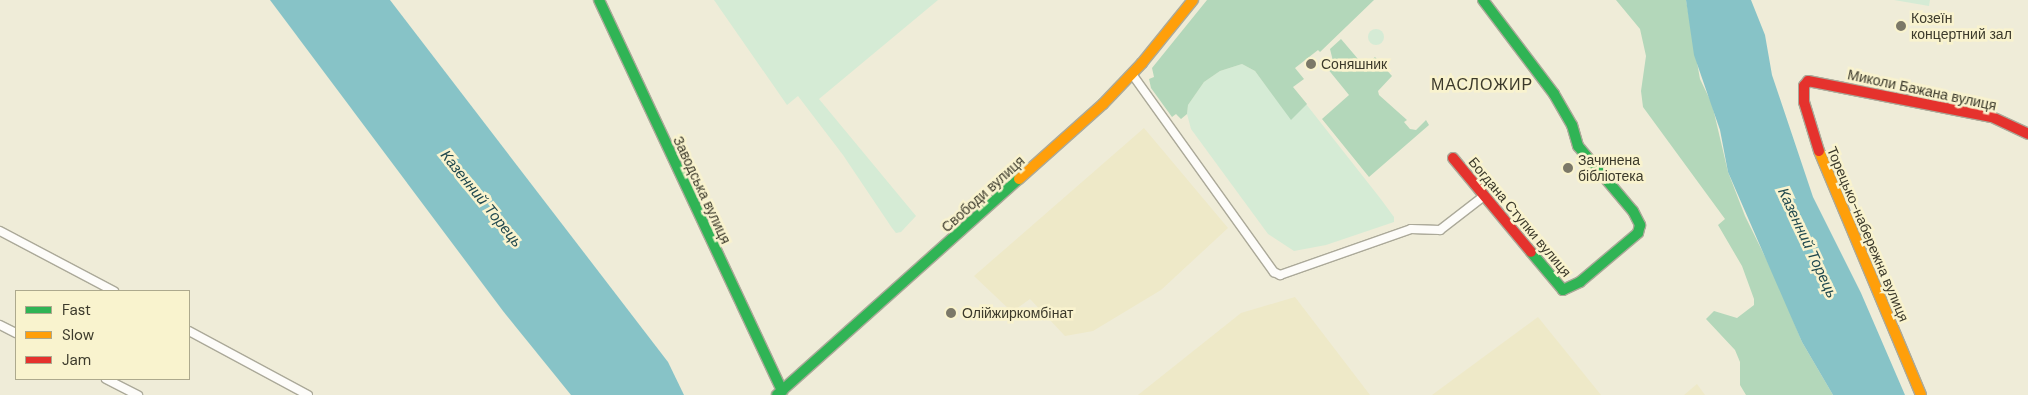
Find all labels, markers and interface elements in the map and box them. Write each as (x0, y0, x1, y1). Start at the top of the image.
place label: Козеїн концертний зал (1911, 10, 2012, 42)
marker: Козеїн концертний зал (1895, 20, 1907, 32)
place label: Соняшник (1321, 56, 1387, 72)
marker: Соняшник (1305, 58, 1317, 70)
street label: Миколи Бажана вулиця (1846, 66, 1998, 114)
district label: МАСЛОЖИР (1430, 75, 1534, 95)
street label: Заводська вулиця (670, 134, 734, 246)
street label: Торецько-набережна вулиця (1823, 144, 1913, 324)
water label: Казенний Торець (436, 147, 526, 251)
street label: Свободи вулиця (938, 152, 1028, 236)
place label: Зачинена бібліотека (1578, 152, 1644, 184)
street label: Богдана Ступки вулиця (1465, 154, 1575, 280)
marker: Зачинена бібліотека (1562, 162, 1574, 174)
water label: Казенний Торець (1774, 185, 1840, 301)
legend (15, 290, 190, 380)
text: Fast (62, 300, 91, 320)
place label: Олійжиркомбiнат (962, 305, 1073, 321)
marker: Олійжиркомбiнат (944, 306, 958, 320)
text: Slow (62, 325, 94, 345)
text: Jam (62, 350, 91, 370)

